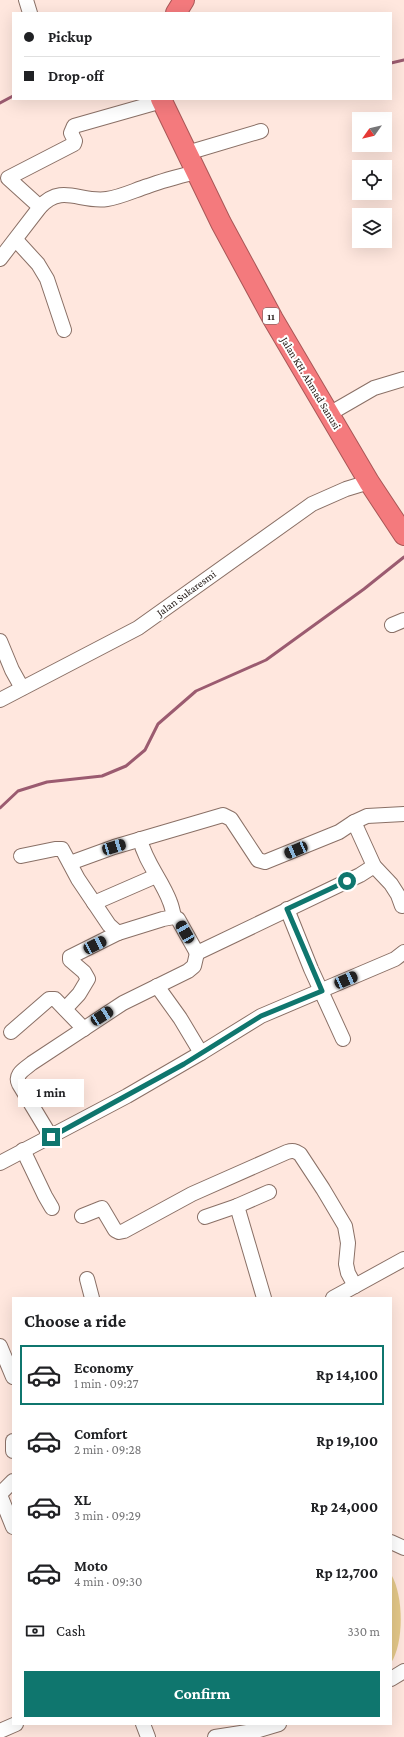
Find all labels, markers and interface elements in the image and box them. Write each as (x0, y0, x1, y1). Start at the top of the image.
text: Pickup (48, 29, 92, 45)
text: Drop-off (48, 68, 104, 84)
north arrow (352, 112, 392, 152)
map controls (352, 112, 392, 248)
button: locate (352, 160, 392, 200)
button: layers (352, 208, 392, 248)
road number: 11 (263, 308, 279, 324)
street label: Jalan KH. Ahmad Sanusi (277, 334, 343, 432)
street label: Jalan Sukaresmi (153, 567, 219, 620)
car (101, 838, 127, 856)
car (283, 840, 309, 860)
route start (338, 872, 356, 890)
car (174, 919, 196, 945)
car (82, 934, 108, 956)
car (333, 970, 359, 990)
car (89, 1004, 115, 1028)
callout: 1 min (18, 1079, 84, 1107)
text: 1 min (36, 1085, 66, 1100)
route end (42, 1128, 60, 1146)
text: Choose a ride (24, 1311, 126, 1331)
icon: car (26, 1357, 62, 1393)
text: Economy (74, 1360, 133, 1376)
text: Rp 14,100 (316, 1367, 378, 1383)
text: 1 min · 09:27 (74, 1376, 139, 1391)
icon: car (26, 1423, 62, 1459)
text: Comfort (74, 1426, 128, 1442)
text: Rp 19,100 (316, 1433, 378, 1449)
text: 2 min · 09:28 (74, 1442, 142, 1457)
icon: car (26, 1489, 62, 1525)
text: XL (74, 1492, 91, 1508)
text: Rp 24,000 (311, 1499, 378, 1515)
text: 3 min · 09:29 (74, 1508, 141, 1523)
icon: car (26, 1555, 62, 1591)
text: Moto (74, 1558, 108, 1574)
text: Rp 12,700 (315, 1565, 378, 1581)
text: 4 min · 09:30 (74, 1574, 142, 1589)
icon: cash (24, 1620, 46, 1642)
text: Cash (56, 1623, 86, 1639)
text: 330 m (347, 1624, 380, 1639)
button: Confirm (24, 1671, 380, 1717)

